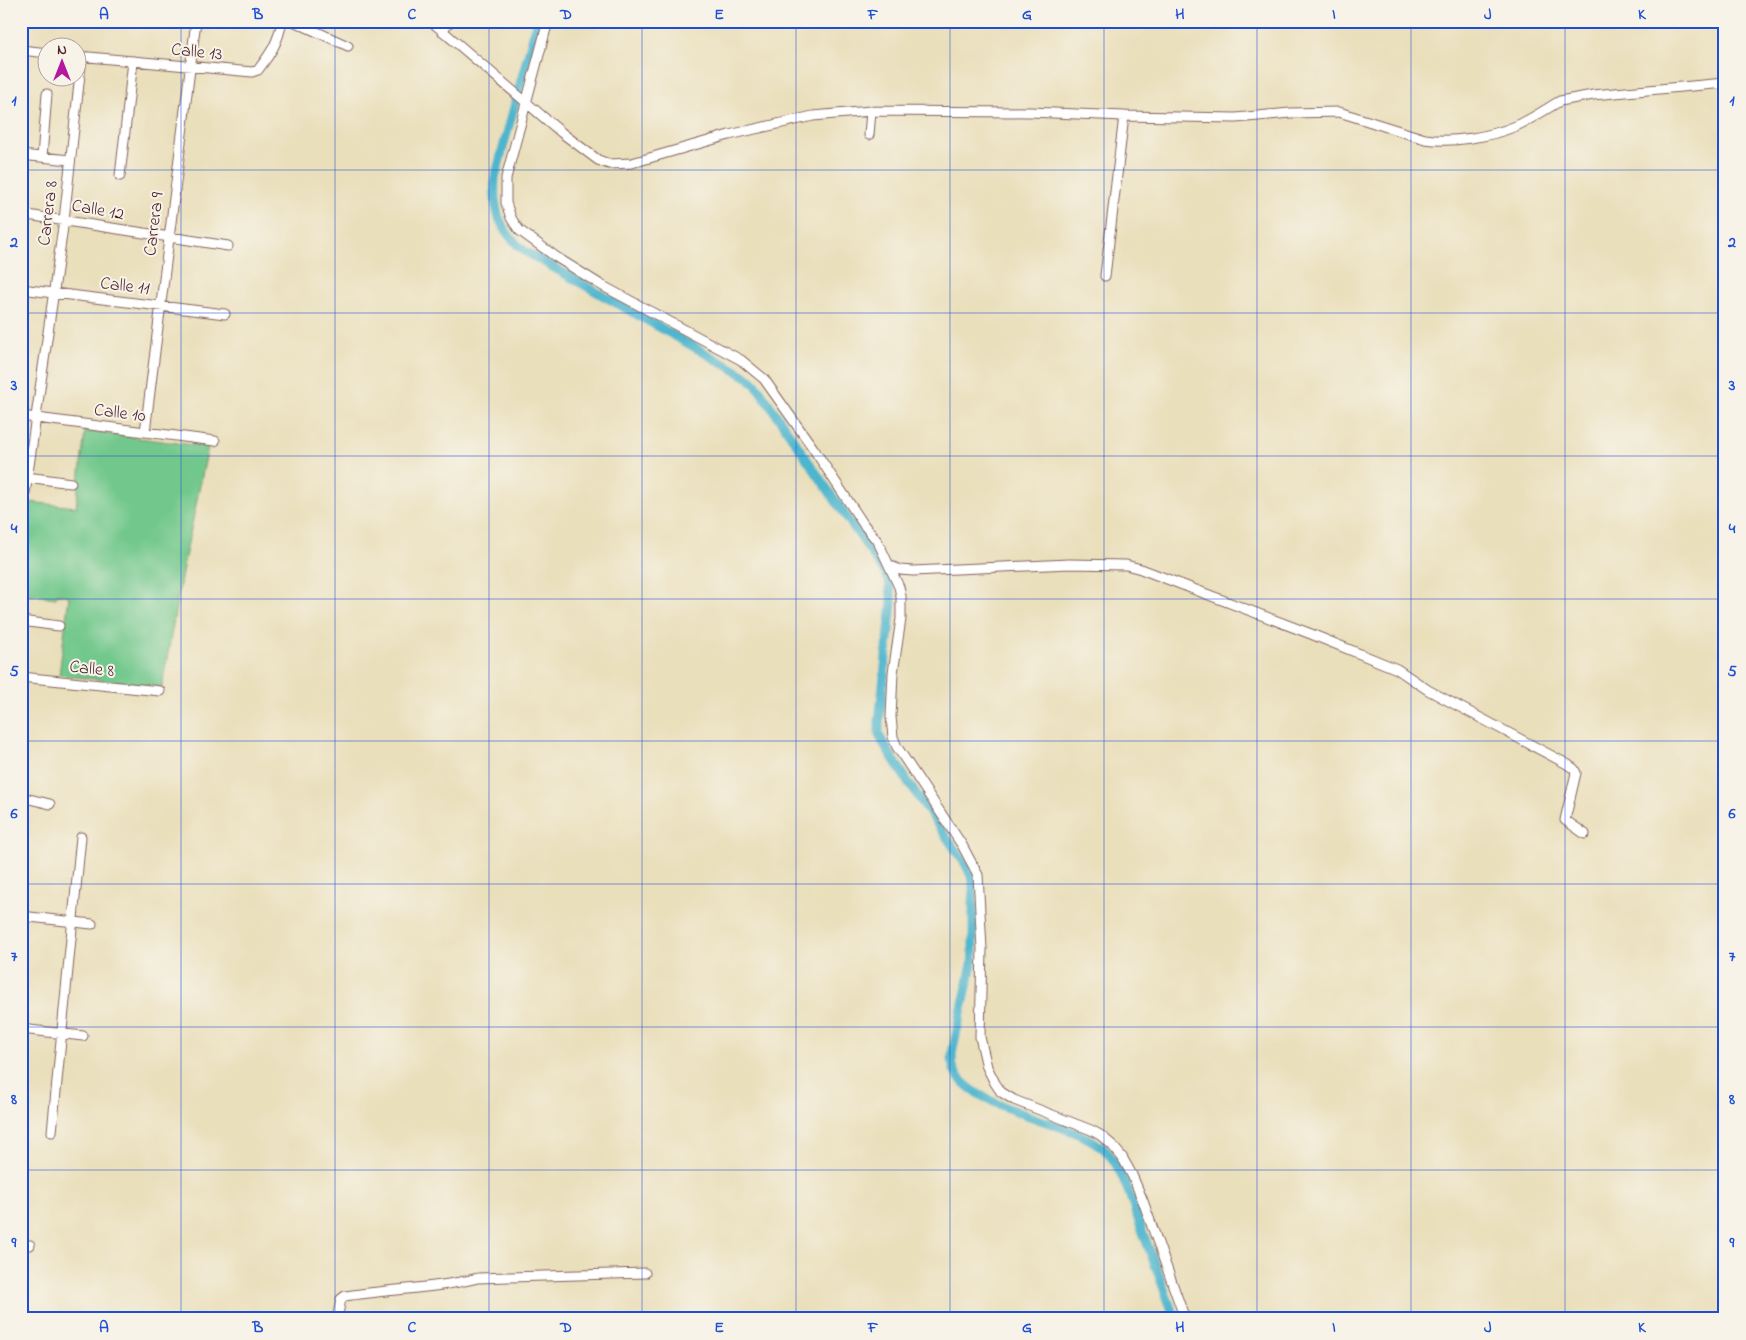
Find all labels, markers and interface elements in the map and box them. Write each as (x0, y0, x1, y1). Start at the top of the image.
text: A (99, 3, 109, 27)
text: B (252, 3, 264, 27)
text: C (408, 3, 417, 27)
text: D (559, 3, 572, 27)
text: E (714, 3, 724, 27)
text: F (867, 3, 879, 27)
text: G (1022, 3, 1032, 27)
text: H (1175, 3, 1185, 27)
text: I (1332, 3, 1336, 27)
text: J (1484, 3, 1492, 27)
text: K (1638, 3, 1647, 27)
street label: Calle 13 (170, 37, 224, 69)
north arrow (38, 38, 88, 88)
text: N (57, 40, 67, 61)
text: 1 (11, 89, 17, 113)
text: 1 (1729, 89, 1735, 113)
street label: Carrera 8 (32, 179, 66, 247)
street label: Carrera 9 (138, 190, 172, 258)
street label: Calle 12 (69, 194, 126, 228)
text: 2 (9, 231, 18, 255)
text: 2 (1727, 231, 1736, 255)
street label: Calle 11 (99, 271, 151, 303)
text: 3 (10, 374, 18, 398)
text: 3 (1728, 374, 1736, 398)
street label: Calle 10 (93, 398, 147, 430)
text: 4 (10, 517, 18, 541)
text: 4 (1728, 517, 1736, 541)
street label: Calle 8 (68, 655, 116, 685)
text: 5 (9, 660, 19, 684)
text: 5 (1727, 660, 1737, 684)
text: 6 (9, 802, 18, 826)
text: 6 (1727, 802, 1736, 826)
text: 7 (11, 945, 18, 969)
text: 7 (1729, 945, 1736, 969)
text: 8 (10, 1088, 17, 1112)
text: 8 (1728, 1088, 1735, 1112)
text: 9 (11, 1231, 17, 1255)
text: 9 (1729, 1231, 1735, 1255)
text: A (99, 1316, 109, 1340)
text: B (252, 1316, 264, 1340)
text: C (408, 1316, 417, 1340)
text: D (559, 1316, 572, 1340)
text: E (714, 1316, 724, 1340)
text: F (867, 1316, 879, 1340)
text: G (1022, 1316, 1032, 1340)
text: H (1175, 1316, 1185, 1340)
text: I (1332, 1316, 1336, 1340)
text: J (1484, 1316, 1492, 1340)
text: K (1638, 1316, 1647, 1340)

